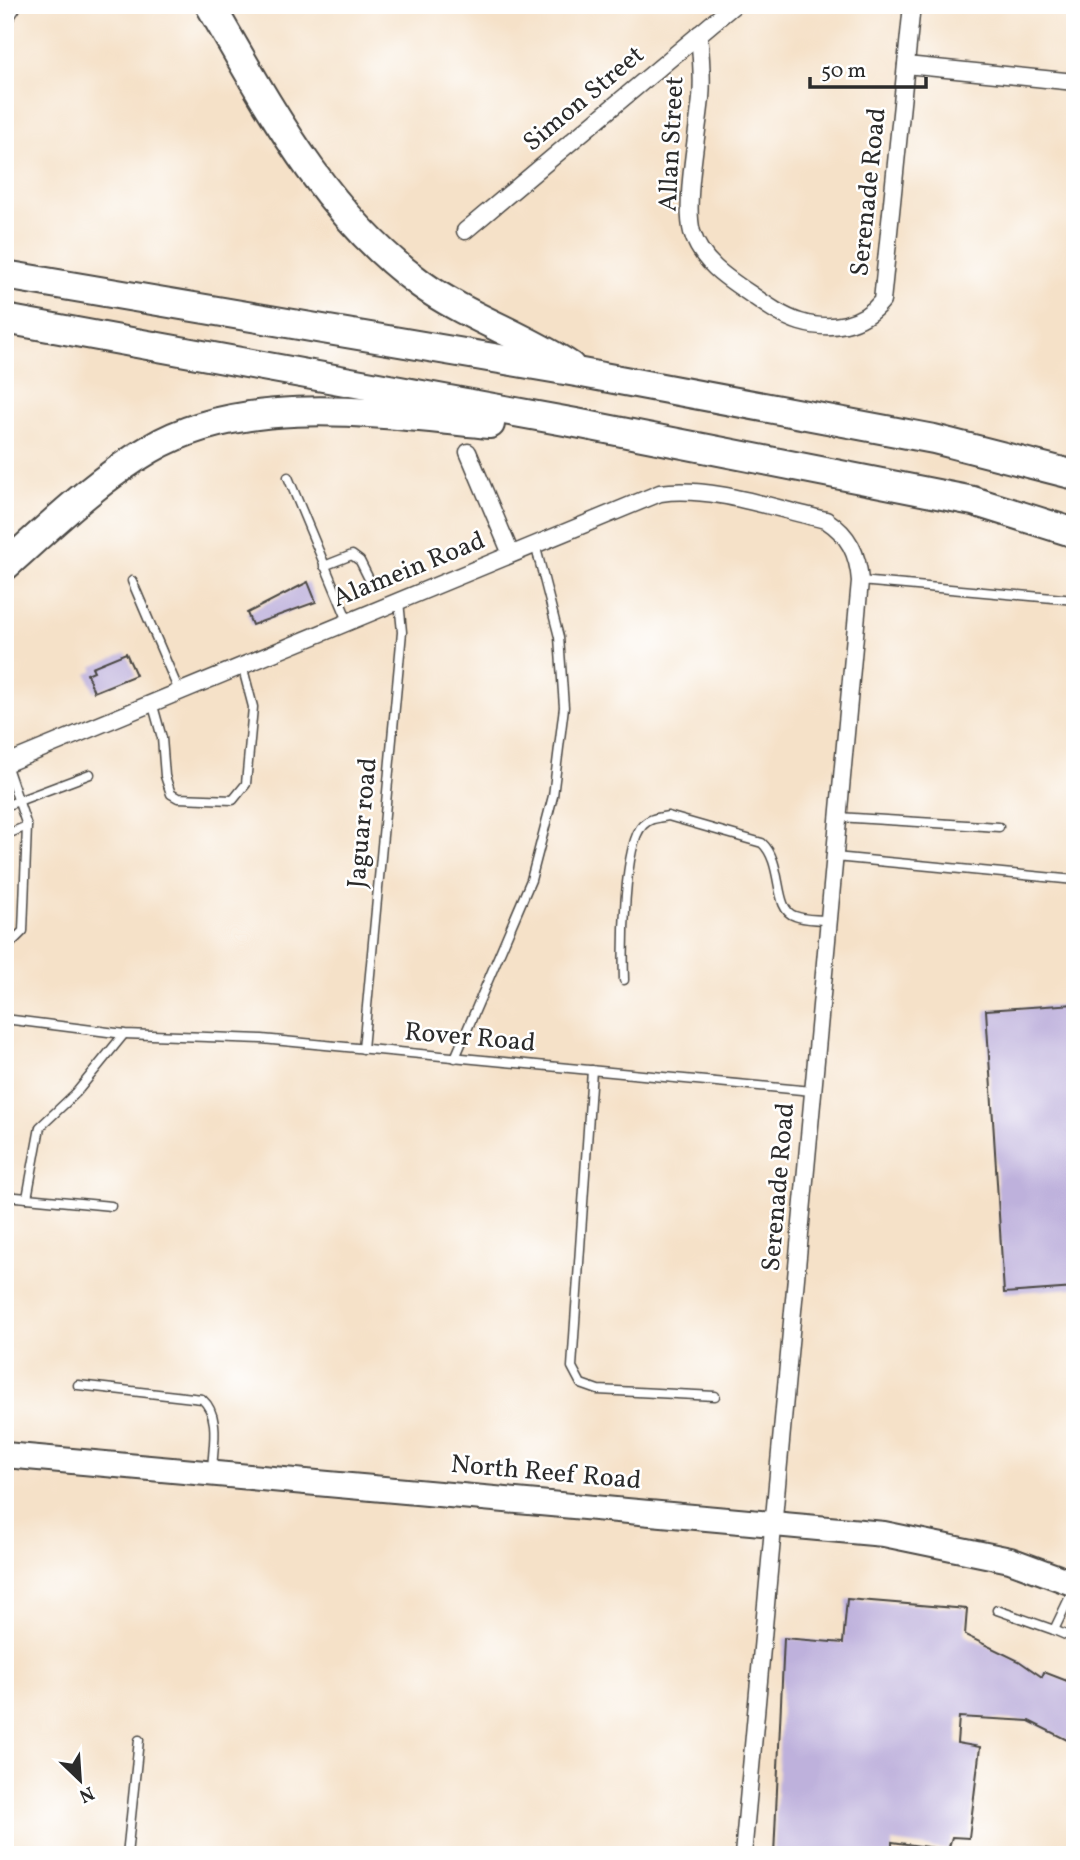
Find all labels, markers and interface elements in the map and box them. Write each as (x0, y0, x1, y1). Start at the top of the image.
street label: Simon Street (516, 38, 652, 160)
scale bar (810, 46, 926, 90)
text: 50 m (821, 57, 866, 86)
street label: Allan Street (650, 75, 694, 213)
street label: Serenade Road (842, 106, 896, 278)
street label: Alamein Road (327, 523, 491, 617)
street label: Jaguar road (339, 756, 387, 890)
street label: Rover Road (403, 1014, 537, 1062)
street label: Serenade Road (754, 1101, 804, 1273)
street label: North Reef Road (449, 1447, 643, 1499)
north arrow (46, 1744, 116, 1814)
text: N (74, 1779, 98, 1808)

